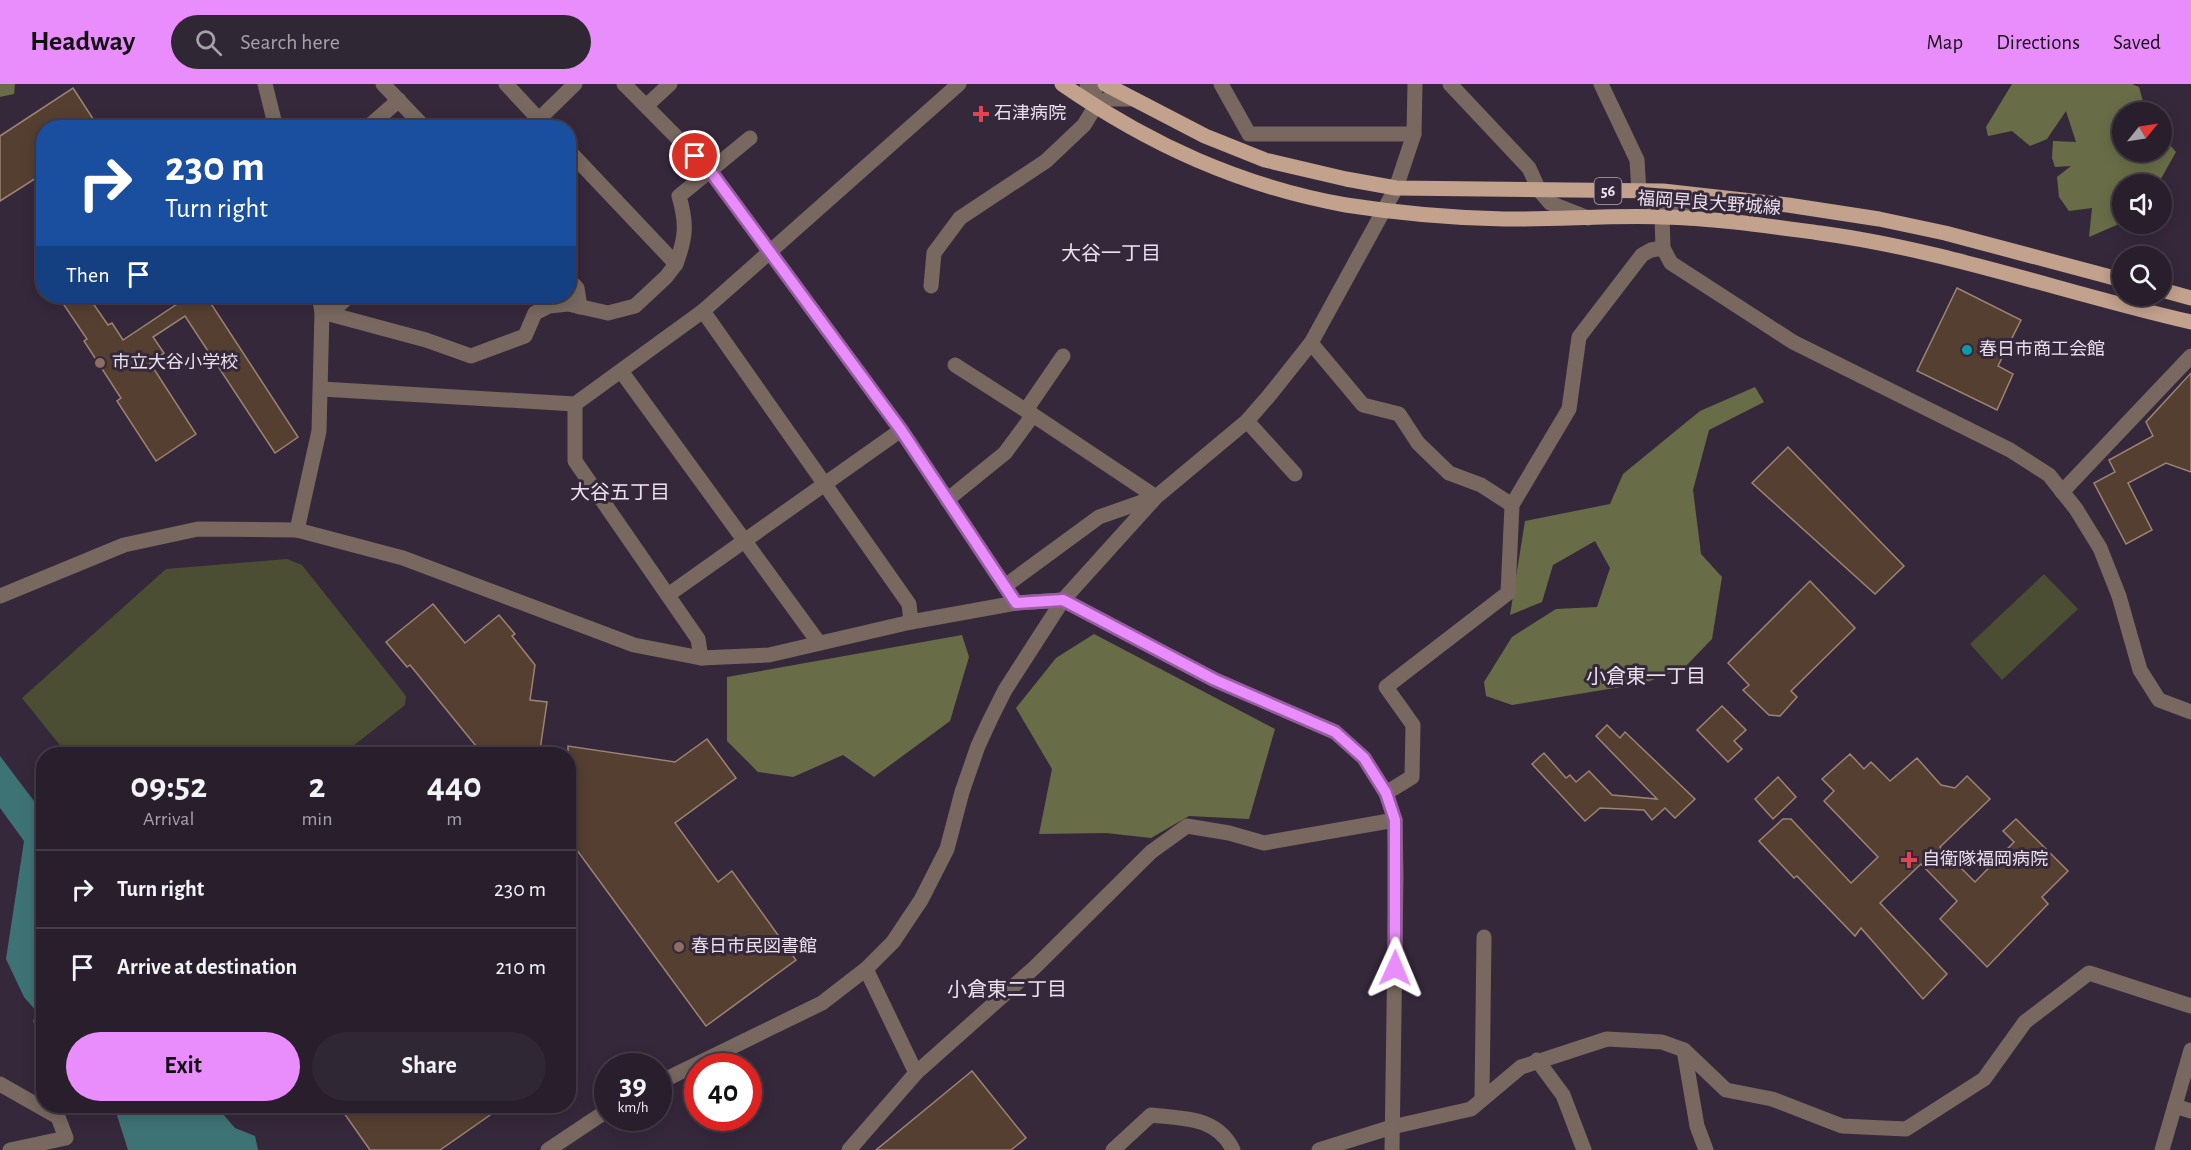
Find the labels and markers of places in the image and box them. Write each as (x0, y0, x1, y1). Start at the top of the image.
place label: 石津病院 (994, 104, 1066, 123)
marker: 石津病院 (972, 105, 990, 123)
pin (669, 130, 720, 181)
place label: 春日市商工会館 (1979, 339, 2105, 359)
marker: 春日市商工会館 (1960, 343, 1974, 357)
place label: 市立大谷小学校 (112, 352, 238, 372)
marker: 市立大谷小学校 (93, 356, 107, 370)
place label: 自衛隊福岡病院 (1922, 849, 2048, 869)
marker: 自衛隊福岡病院 (1900, 851, 1918, 869)
place label: 春日市民図書館 (691, 936, 817, 956)
marker: 春日市民図書館 (672, 940, 686, 954)

